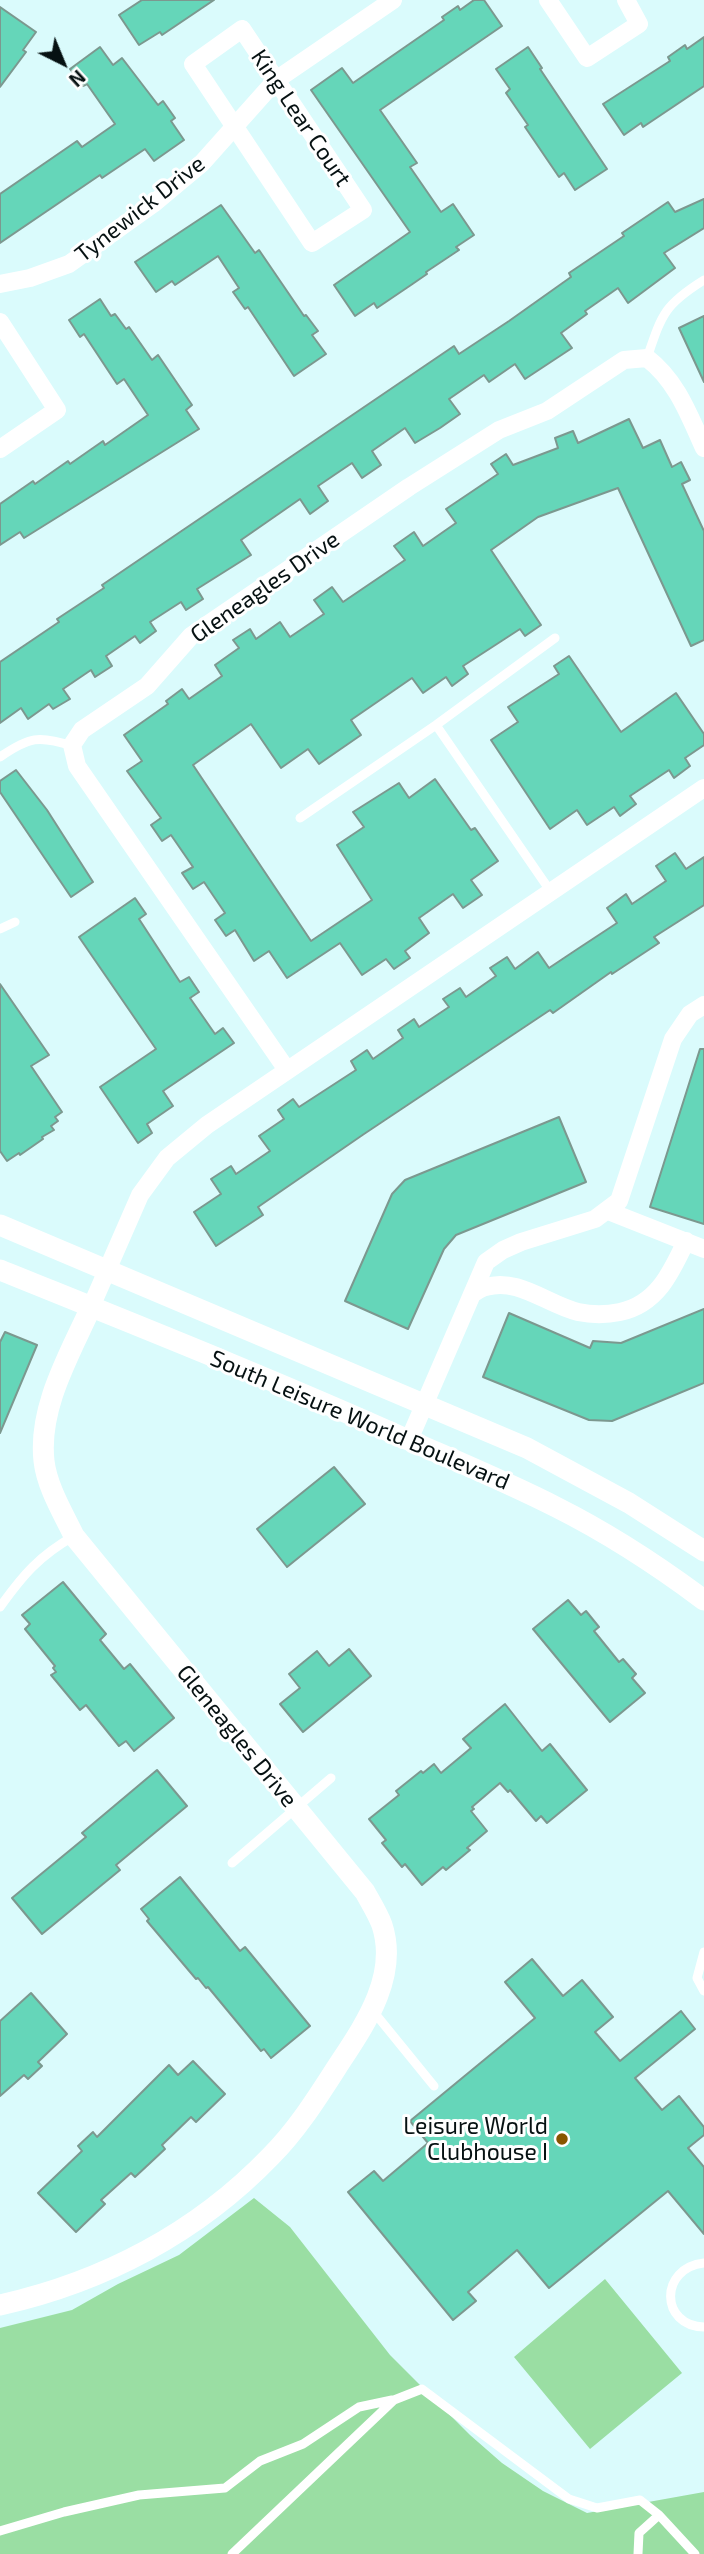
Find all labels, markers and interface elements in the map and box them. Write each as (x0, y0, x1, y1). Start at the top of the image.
north arrow (28, 28, 98, 98)
street label: King Lear Court (245, 44, 357, 192)
text: N (65, 66, 91, 92)
street label: Tynewick Drive (70, 150, 210, 268)
street label: Gleneagles Drive (185, 525, 345, 649)
street label: South Leisure World Boulevard (206, 1344, 514, 1496)
street label: Gleneagles Drive (171, 1659, 303, 1813)
place label: Leisure World Clubhouse I (403, 2112, 548, 2166)
marker: Leisure World Clubhouse I (554, 2131, 570, 2147)

